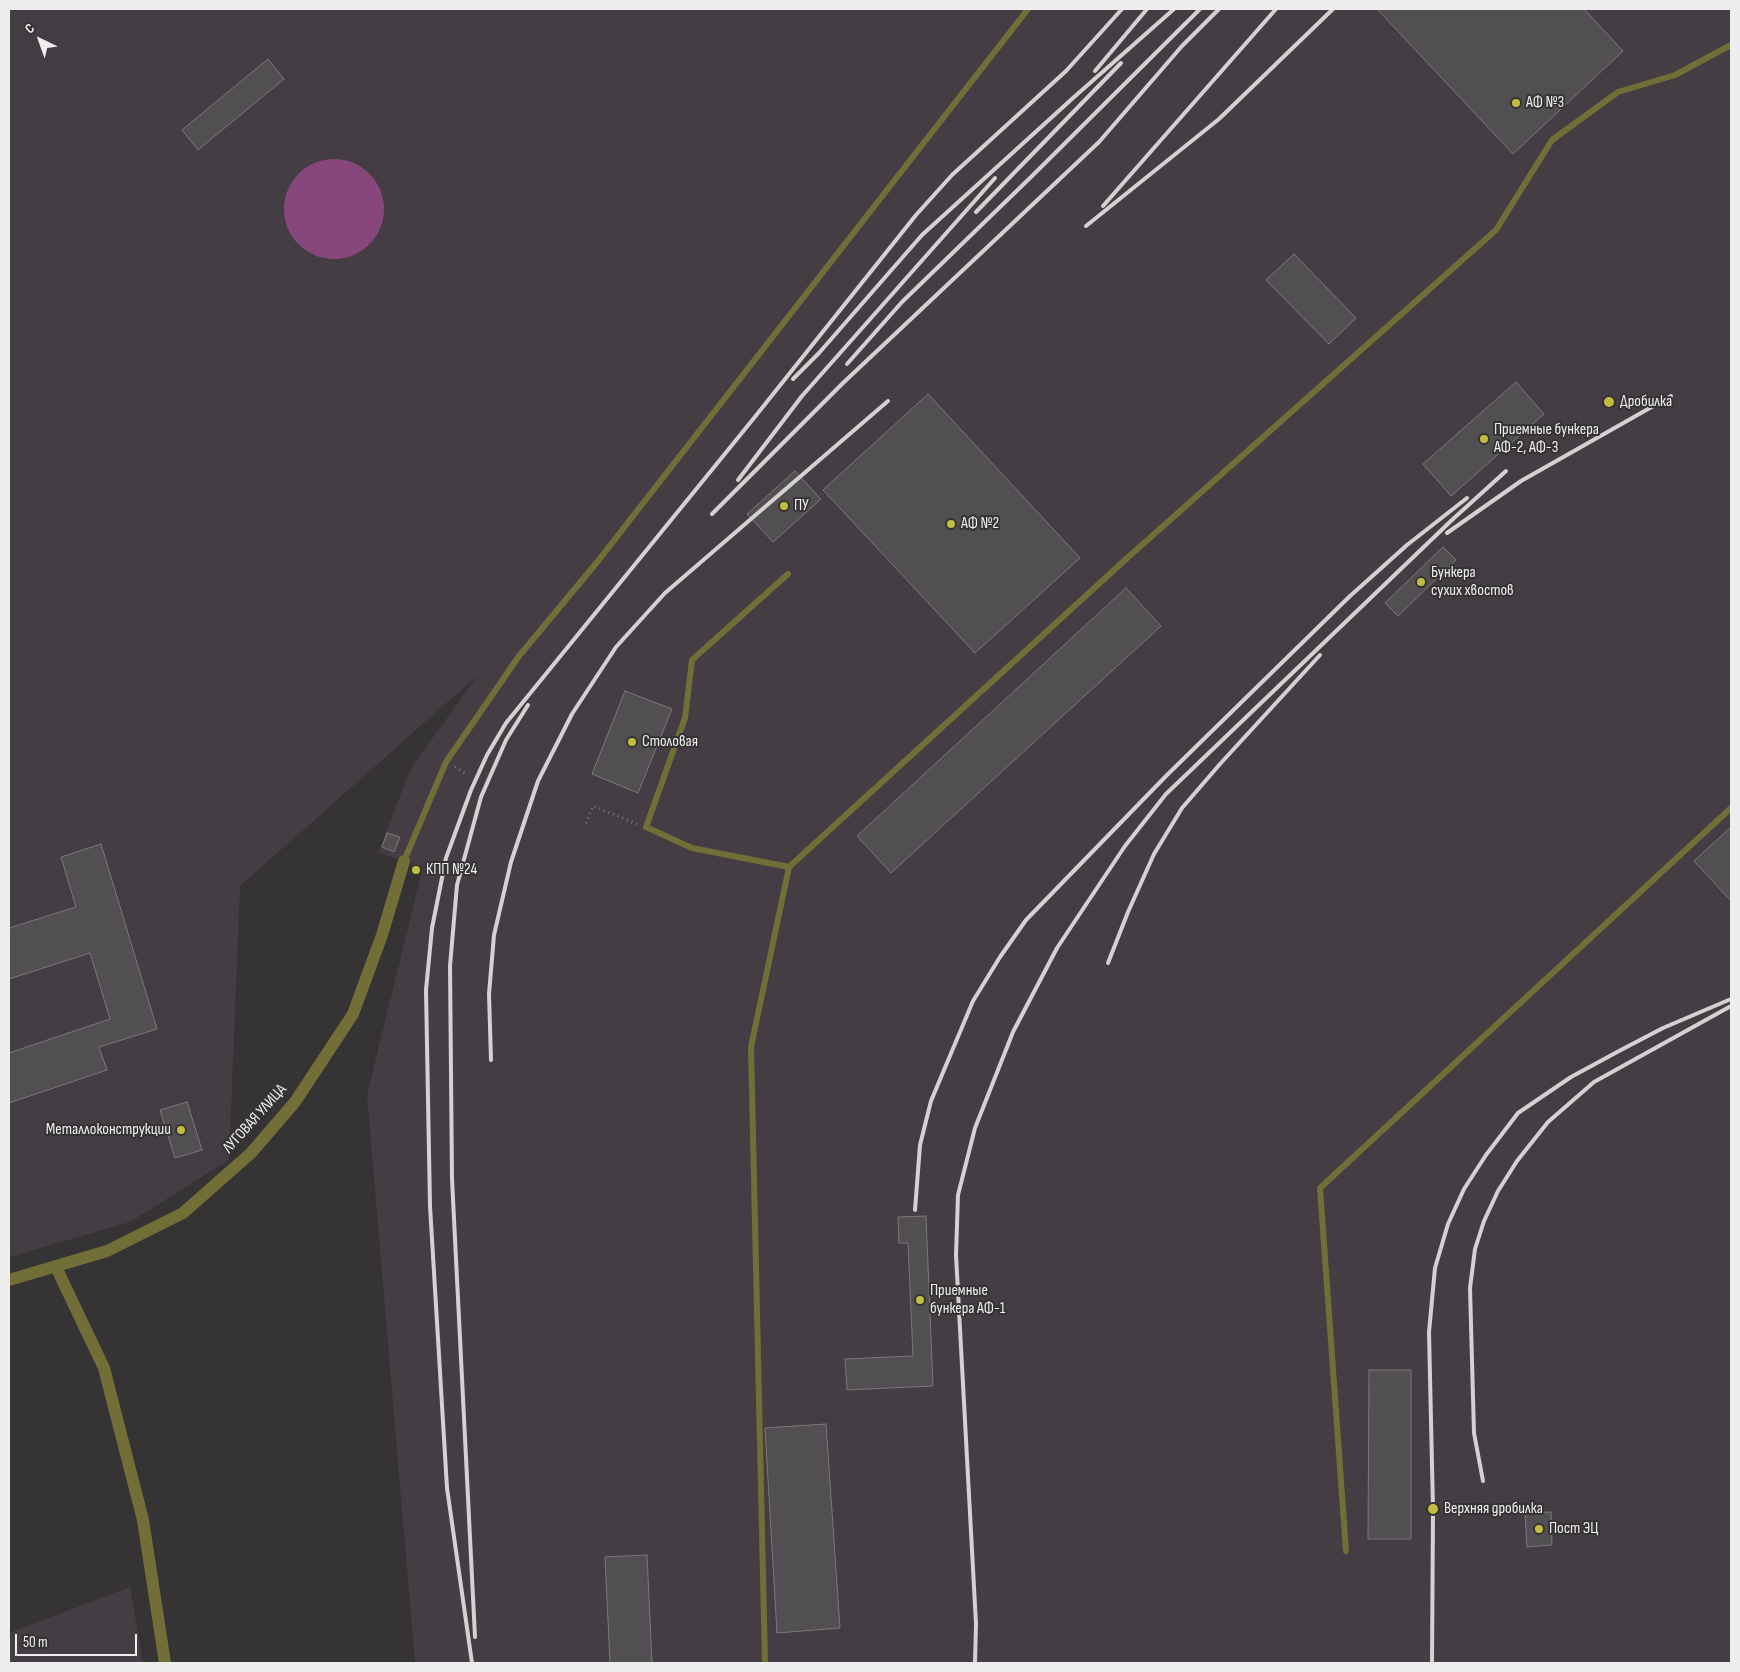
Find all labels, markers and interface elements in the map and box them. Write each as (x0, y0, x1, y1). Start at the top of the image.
north arrow (15, 15, 65, 65)
text: С (21, 20, 38, 37)
place label: АФ №3 (1526, 93, 1564, 113)
marker: АФ №3 (1510, 97, 1522, 109)
place label: Дробилка (1620, 392, 1672, 412)
marker: Дробилка (1602, 395, 1616, 409)
place label: Приемные бункера АФ-2, АФ-3 (1494, 420, 1599, 458)
marker: Приемные бункера АФ-2, АФ-3 (1478, 433, 1490, 445)
place label: ПУ (794, 496, 809, 516)
marker: ПУ (778, 500, 790, 512)
place label: АФ №2 (961, 514, 999, 534)
marker: АФ №2 (945, 518, 957, 530)
place label: Бункера сухих хвостов (1431, 563, 1514, 601)
marker: Бункера сухих хвостов (1415, 576, 1427, 588)
place label: Столовая (642, 732, 698, 752)
marker: Столовая (626, 736, 638, 748)
place label: КПП №24 (426, 860, 477, 880)
marker: КПП №24 (410, 864, 422, 876)
street label: ЛУГОВАЯ УЛИЦА (219, 1081, 291, 1157)
place label: Металлоконструкции (46, 1120, 171, 1140)
marker: Металлоконструкции (175, 1124, 187, 1136)
place label: Приемные бункера АФ-1 (930, 1281, 1005, 1319)
marker: Приемные бункера АФ-1 (914, 1294, 926, 1306)
place label: Верхняя дробилка (1444, 1499, 1543, 1519)
marker: Верхняя дробилка (1426, 1502, 1440, 1516)
place label: Пост ЭЦ (1549, 1519, 1598, 1539)
marker: Пост ЭЦ (1533, 1523, 1545, 1535)
scale bar (18, 1624, 140, 1656)
text: 50 m (23, 1633, 48, 1652)

